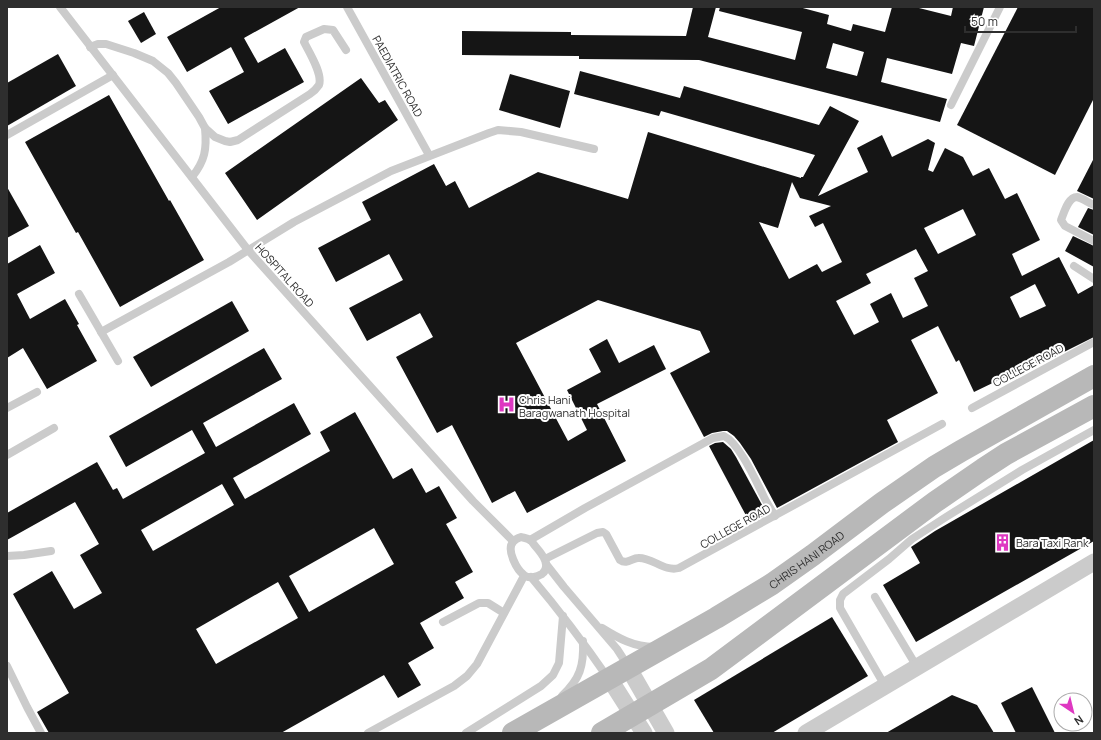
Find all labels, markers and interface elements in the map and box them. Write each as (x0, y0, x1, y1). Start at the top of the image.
scale bar (965, 8, 1076, 34)
text: 50 m (971, 13, 998, 30)
street label: PAEDIATRIC ROAD (369, 33, 427, 119)
street label: HOSPITAL ROAD (252, 240, 318, 310)
street label: COLLEGE ROAD (990, 340, 1066, 390)
place label: Chris Hani Baragwanath Hospital (519, 392, 630, 420)
hospital icon: Chris Hani Baragwanath Hospital (496, 395, 516, 415)
street label: COLLEGE ROAD (697, 500, 773, 552)
street label: CHRIS HANI ROAD (765, 527, 847, 592)
building icon: Bara Taxi Rank (993, 532, 1013, 552)
place label: Bara Taxi Rank (1016, 535, 1089, 550)
north arrow (1053, 692, 1093, 732)
text: N (1071, 712, 1087, 729)

